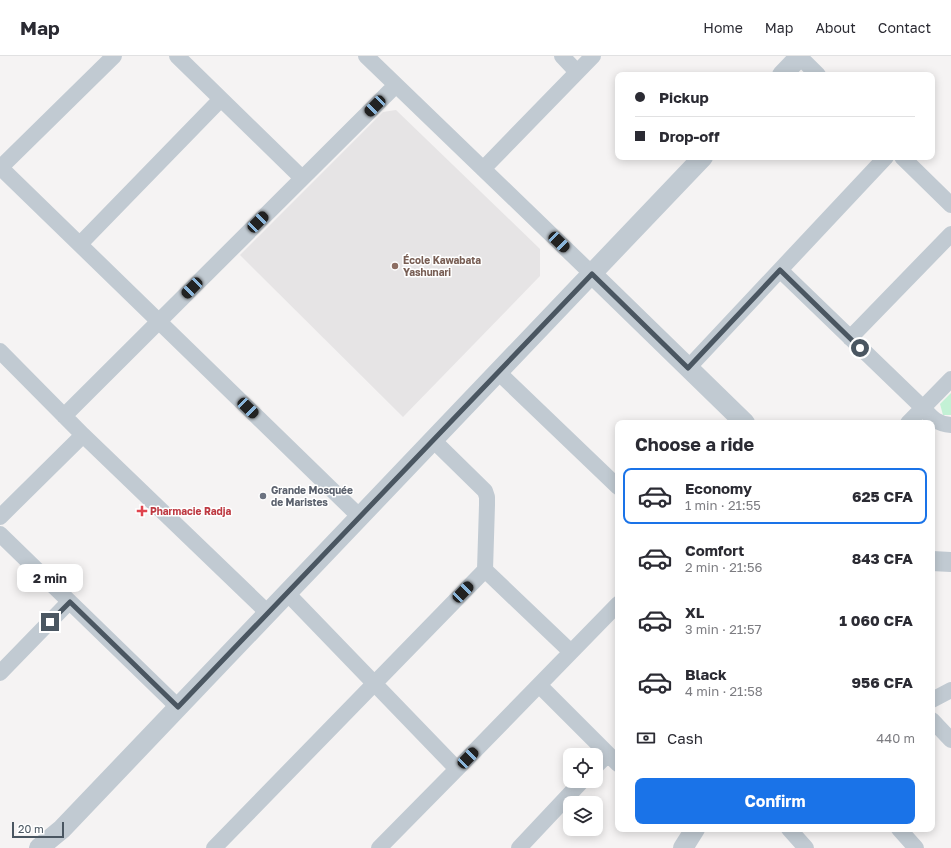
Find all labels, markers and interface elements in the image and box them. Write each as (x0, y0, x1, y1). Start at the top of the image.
text: Map (20, 16, 60, 39)
text: Home (703, 19, 743, 36)
text: Map (765, 19, 793, 36)
text: About (815, 19, 856, 36)
text: Contact (878, 19, 931, 36)
text: Pickup (659, 88, 709, 106)
car (362, 93, 388, 119)
text: Drop-off (659, 127, 719, 145)
car (245, 209, 271, 235)
car (546, 229, 572, 255)
place label: École Kawabata Yashunari (403, 254, 481, 278)
marker: École Kawabata Yashunari (390, 261, 400, 271)
car (179, 275, 205, 301)
route start (851, 339, 869, 357)
car (235, 395, 261, 421)
text: Choose a ride (635, 433, 754, 455)
icon: car (637, 478, 673, 514)
text: Economy (685, 479, 752, 497)
place label: Grande Mosquée de Maristes (271, 484, 353, 508)
text: 625 CFA (852, 487, 913, 505)
marker: Grande Mosquée de Maristes (258, 491, 268, 501)
text: 1 min · 21:55 (685, 497, 761, 513)
place label: Pharmacie Radja (150, 505, 231, 517)
marker: Pharmacie Radja (137, 506, 147, 516)
icon: car (637, 540, 673, 576)
text: Comfort (685, 541, 744, 559)
text: 843 CFA (852, 549, 913, 567)
text: 2 min · 21:56 (685, 559, 762, 575)
callout: 2 min (17, 564, 83, 592)
text: 2 min (33, 570, 67, 586)
car (450, 579, 476, 605)
icon: car (637, 602, 673, 638)
text: XL (685, 603, 704, 621)
text: 1 060 CFA (839, 611, 913, 629)
route end (41, 613, 59, 631)
text: 3 min · 21:57 (685, 621, 761, 637)
icon: car (637, 664, 673, 700)
text: Black (685, 665, 727, 683)
text: 956 CFA (852, 673, 913, 691)
text: 4 min · 21:58 (685, 683, 763, 699)
icon: cash (635, 727, 657, 749)
text: Cash (667, 729, 703, 747)
text: 440 m (876, 730, 915, 746)
car (455, 745, 481, 771)
map controls (563, 748, 603, 836)
button: locate (563, 748, 603, 788)
button: Confirm (635, 778, 915, 824)
button: layers (563, 796, 603, 836)
scale bar (12, 820, 64, 839)
text: 20 m (18, 822, 44, 835)

